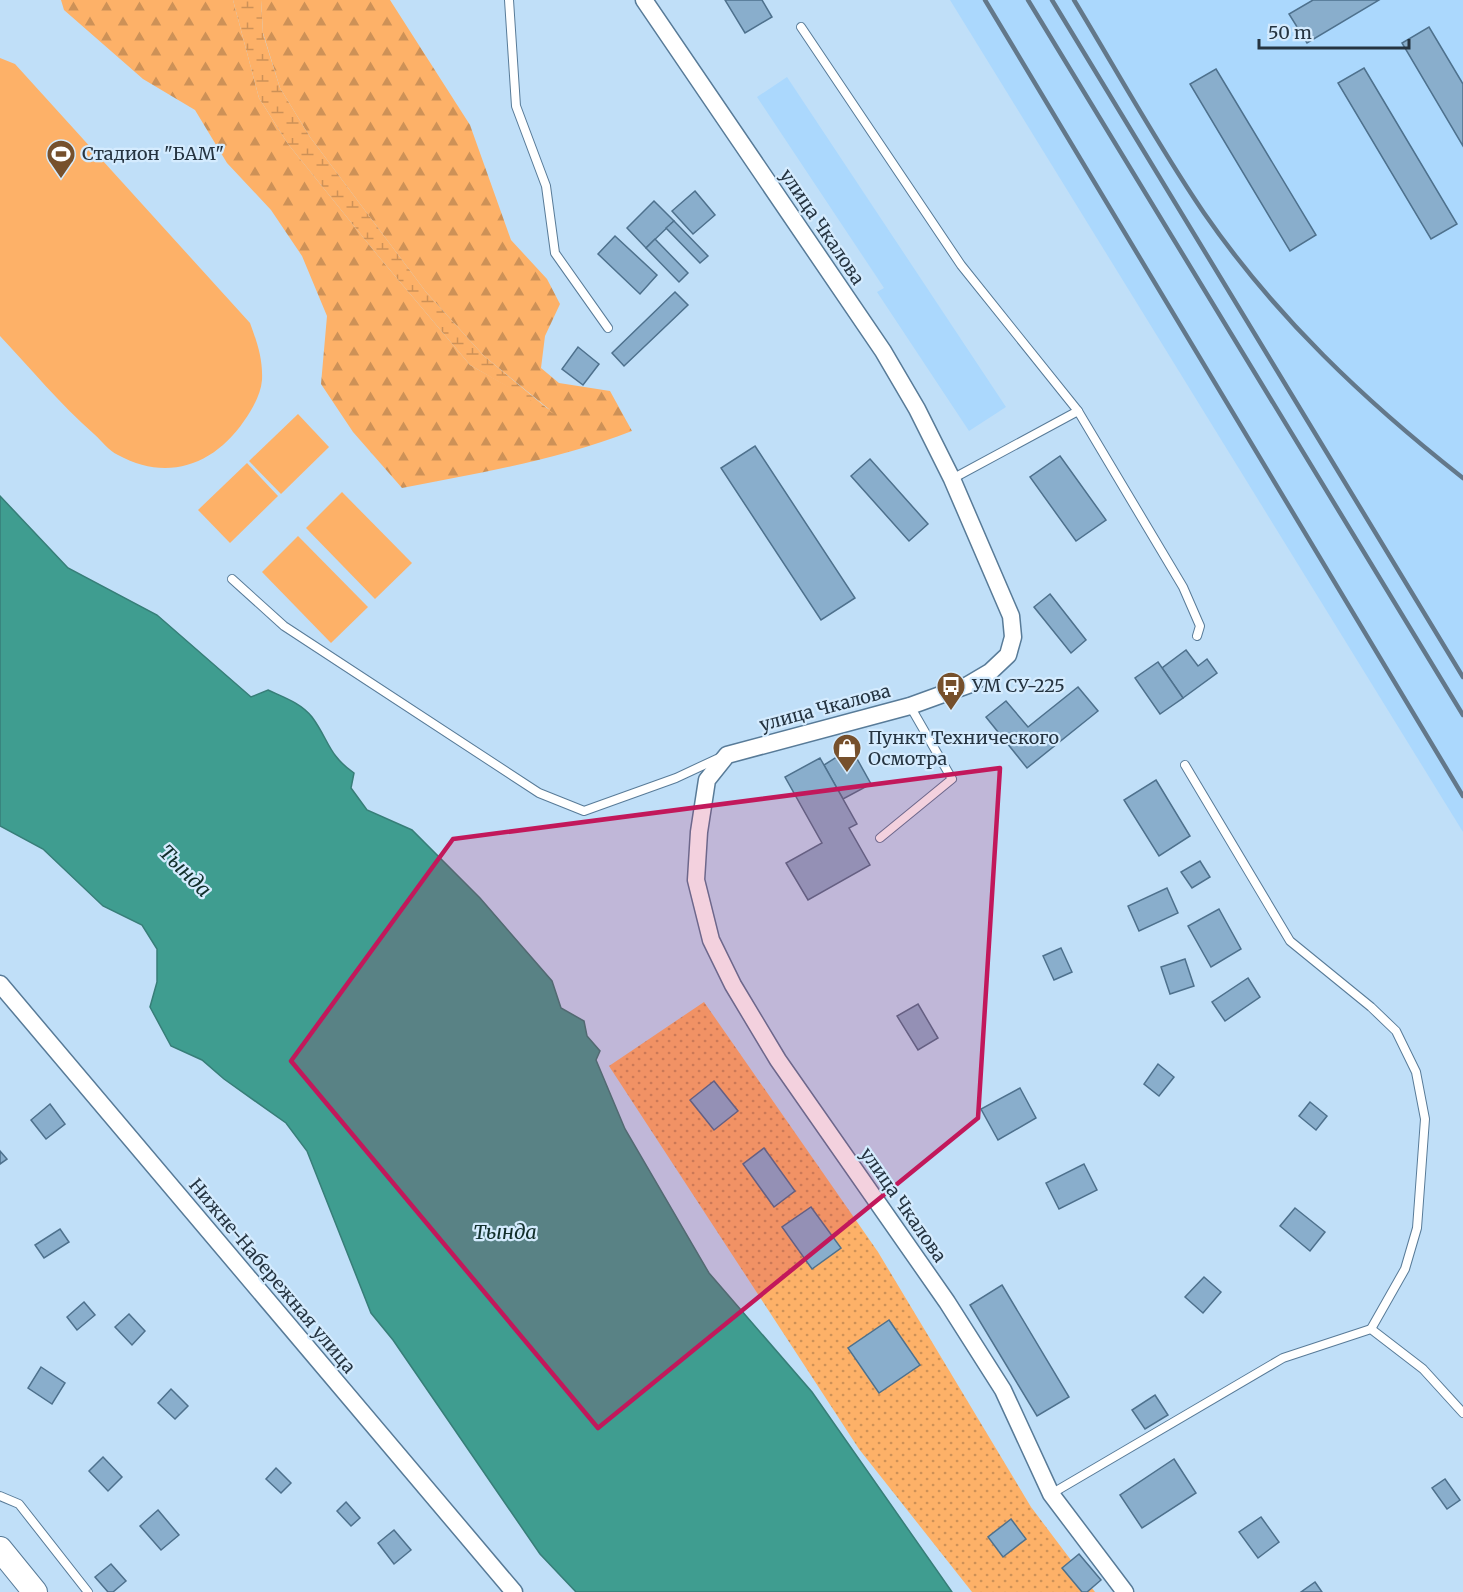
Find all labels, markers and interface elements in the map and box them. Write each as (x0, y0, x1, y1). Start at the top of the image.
scale bar (1259, 12, 1409, 50)
text: 50 m (1268, 21, 1312, 44)
sports icon: Стадион "БАМ" (45, 138, 77, 180)
place label: Стадион "БАМ" (82, 142, 224, 165)
street label: улица Чкалова (775, 164, 870, 289)
bus stop icon: УМ СУ-225 (935, 670, 967, 712)
place label: УМ СУ-225 (971, 674, 1065, 697)
street label: улица Чкалова (757, 679, 893, 736)
place label: Пункт Технического Осмотра (868, 726, 1059, 770)
shop icon: Пункт Технического Осмотра (831, 732, 863, 774)
water label: Тында (154, 839, 217, 902)
street label: улица Чкалова (855, 1143, 952, 1267)
street label: Нижне-Набережная улица (184, 1174, 361, 1378)
water label: Тында (473, 1219, 537, 1244)

